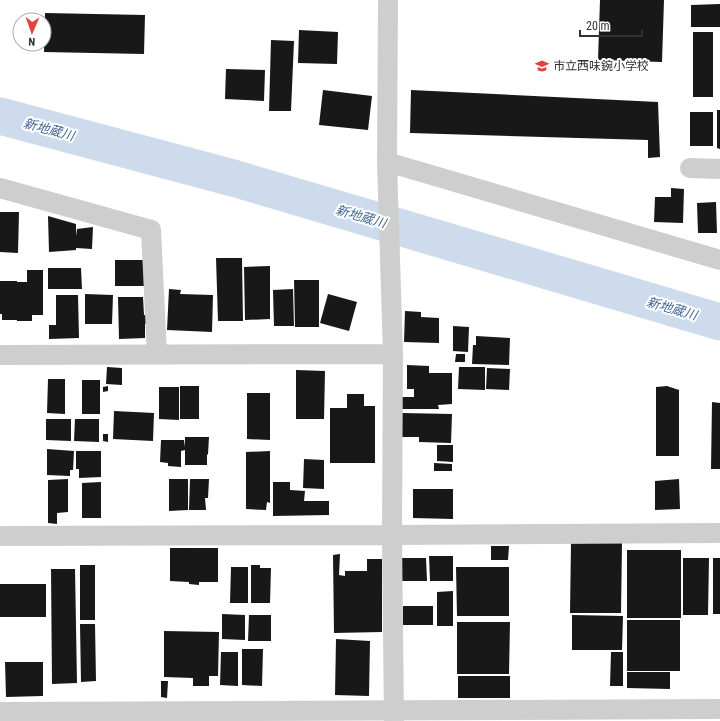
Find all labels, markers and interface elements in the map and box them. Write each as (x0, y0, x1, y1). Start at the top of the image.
north arrow (12, 12, 52, 52)
scale bar (580, 12, 642, 38)
text: 20 m (586, 19, 610, 33)
text: N (28, 35, 35, 48)
school or university icon: 市立西味鋺小学校 (534, 58, 550, 74)
place label: 市立西味鋺小学校 (553, 59, 649, 73)
water label: 新地蔵川 (22, 116, 78, 144)
water label: 新地蔵川 (334, 202, 390, 231)
water label: 新地蔵川 (645, 294, 701, 323)

